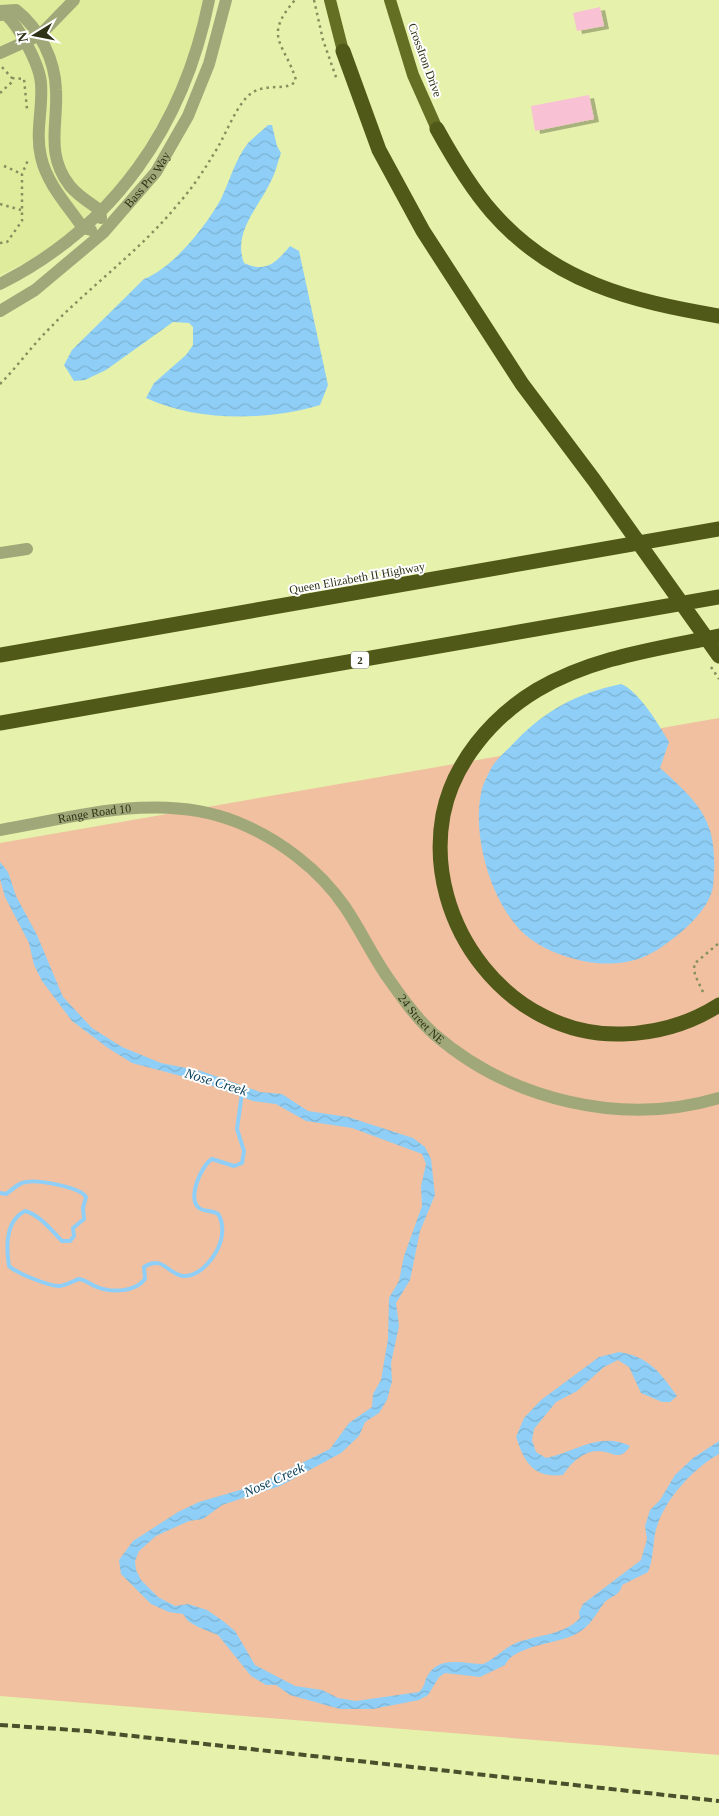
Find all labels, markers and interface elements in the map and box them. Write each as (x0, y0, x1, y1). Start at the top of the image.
north arrow (10, 10, 60, 60)
street label: CrossIron Drive (405, 21, 445, 99)
text: N (14, 31, 31, 43)
street label: Bass Pro Way (121, 149, 173, 210)
street label: Queen Elizabeth II Highway (288, 559, 426, 597)
road number: 2 (351, 652, 369, 668)
street label: Range Road 10 (57, 801, 132, 826)
street label: 24 Street NE (395, 992, 447, 1047)
water label: Nose Creek (182, 1065, 250, 1099)
water label: Nose Creek (241, 1460, 307, 1500)

